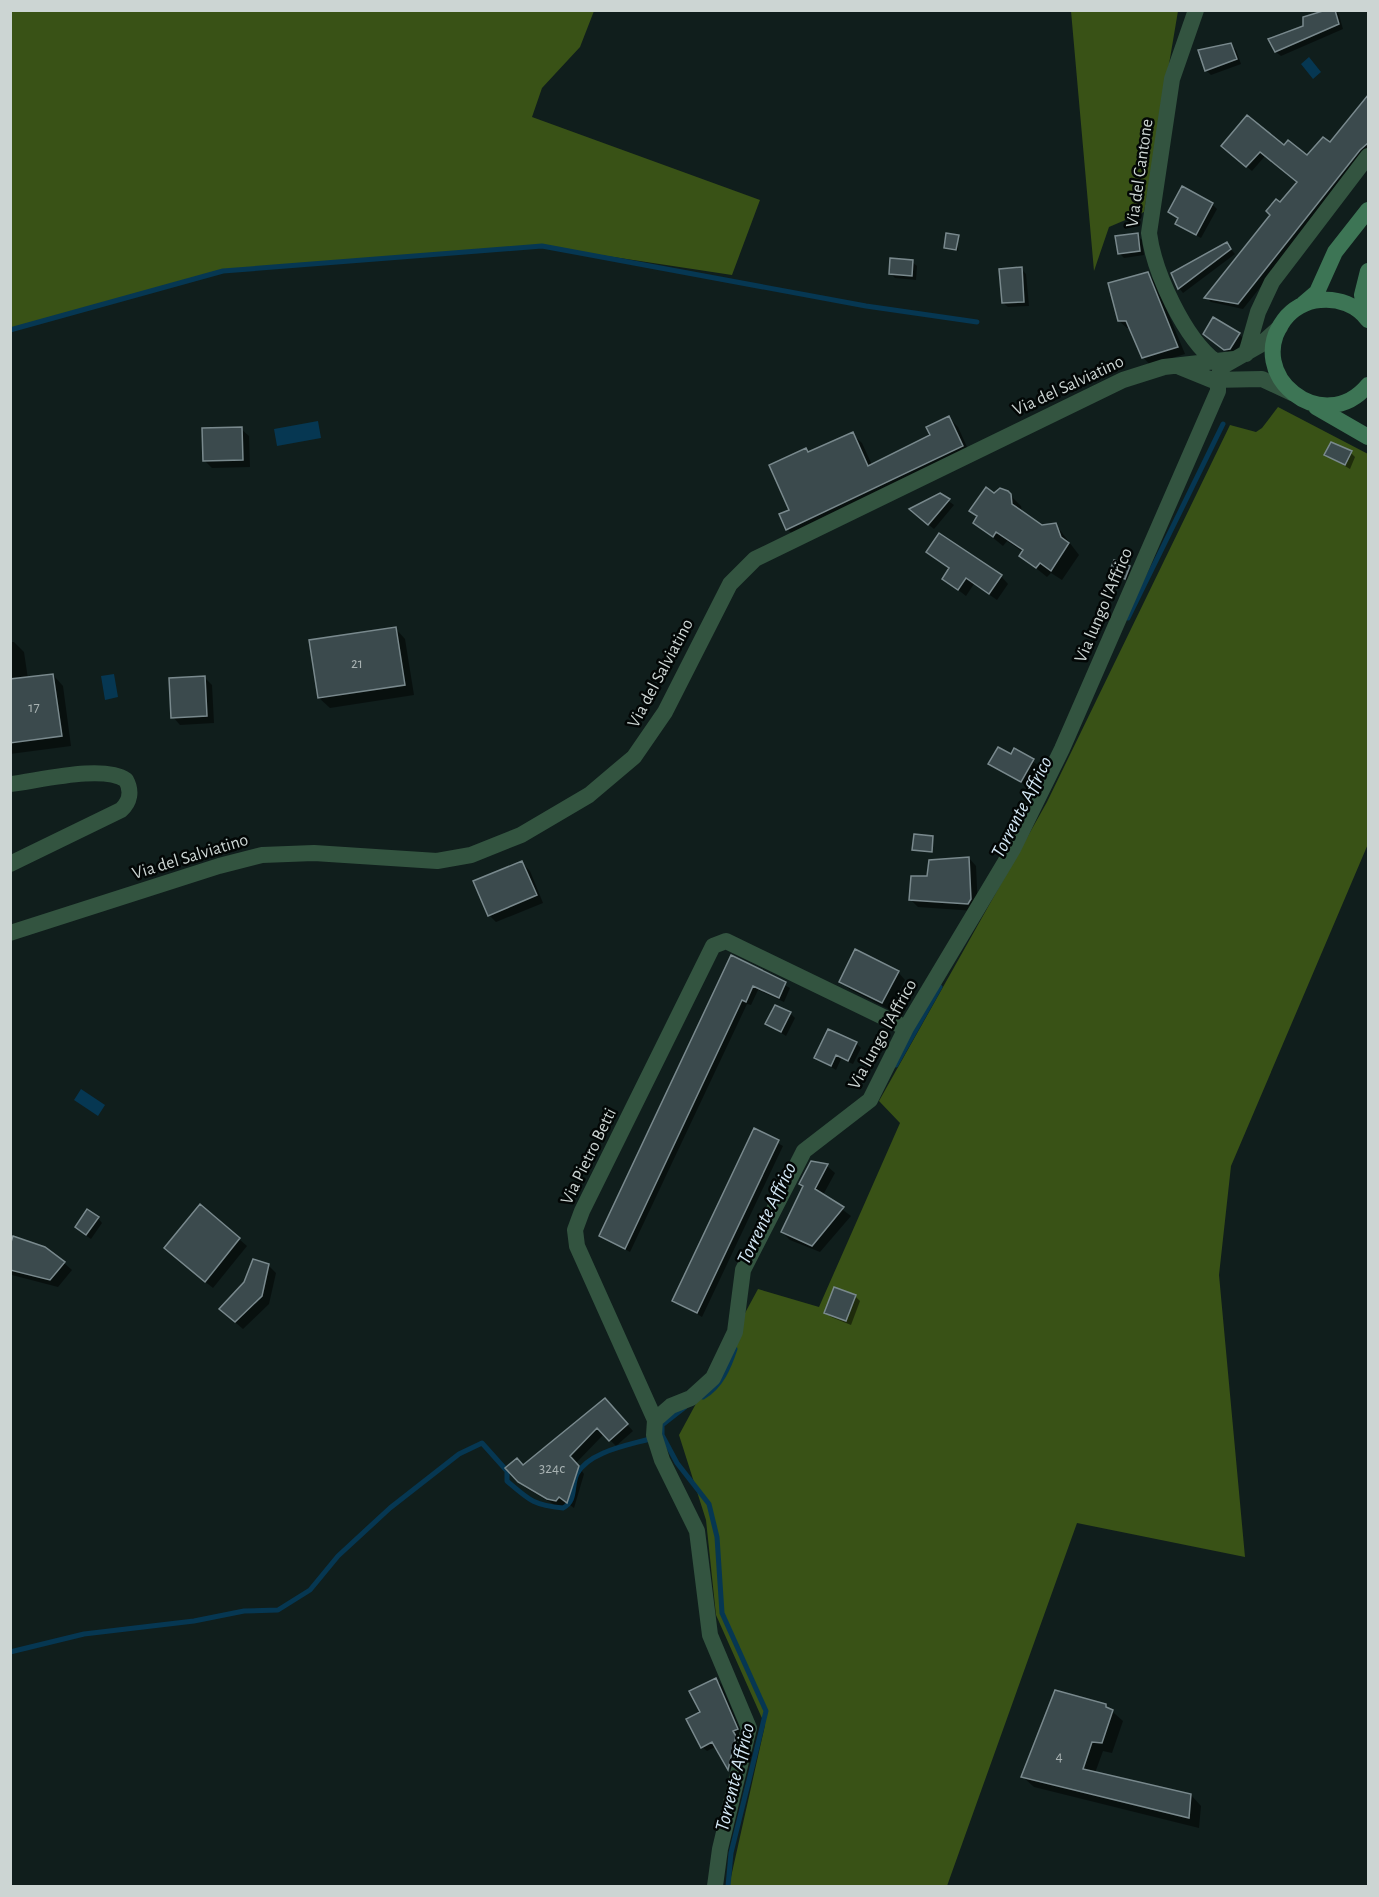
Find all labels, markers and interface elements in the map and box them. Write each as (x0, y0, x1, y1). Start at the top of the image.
street label: Via del Cantone (1123, 118, 1157, 229)
street label: Via del Salviatino (1010, 352, 1127, 419)
street label: Via lungo l'Affrico (1072, 545, 1136, 665)
street label: Via del Salviatino (625, 616, 697, 731)
house number: 21 (351, 656, 363, 671)
house number: 17 (28, 700, 40, 715)
water label: Torrente Affrico (988, 754, 1056, 861)
street label: Via del Salviatino (130, 831, 251, 883)
street label: Via lungo l'Affrico (845, 976, 921, 1093)
street label: Via Pietro Betti (558, 1105, 620, 1207)
water label: Torrente Affrico (734, 1159, 800, 1268)
house number: 324c (539, 1461, 565, 1476)
water label: Torrente Affrico (712, 1721, 758, 1833)
house number: 4 (1055, 1749, 1063, 1764)

